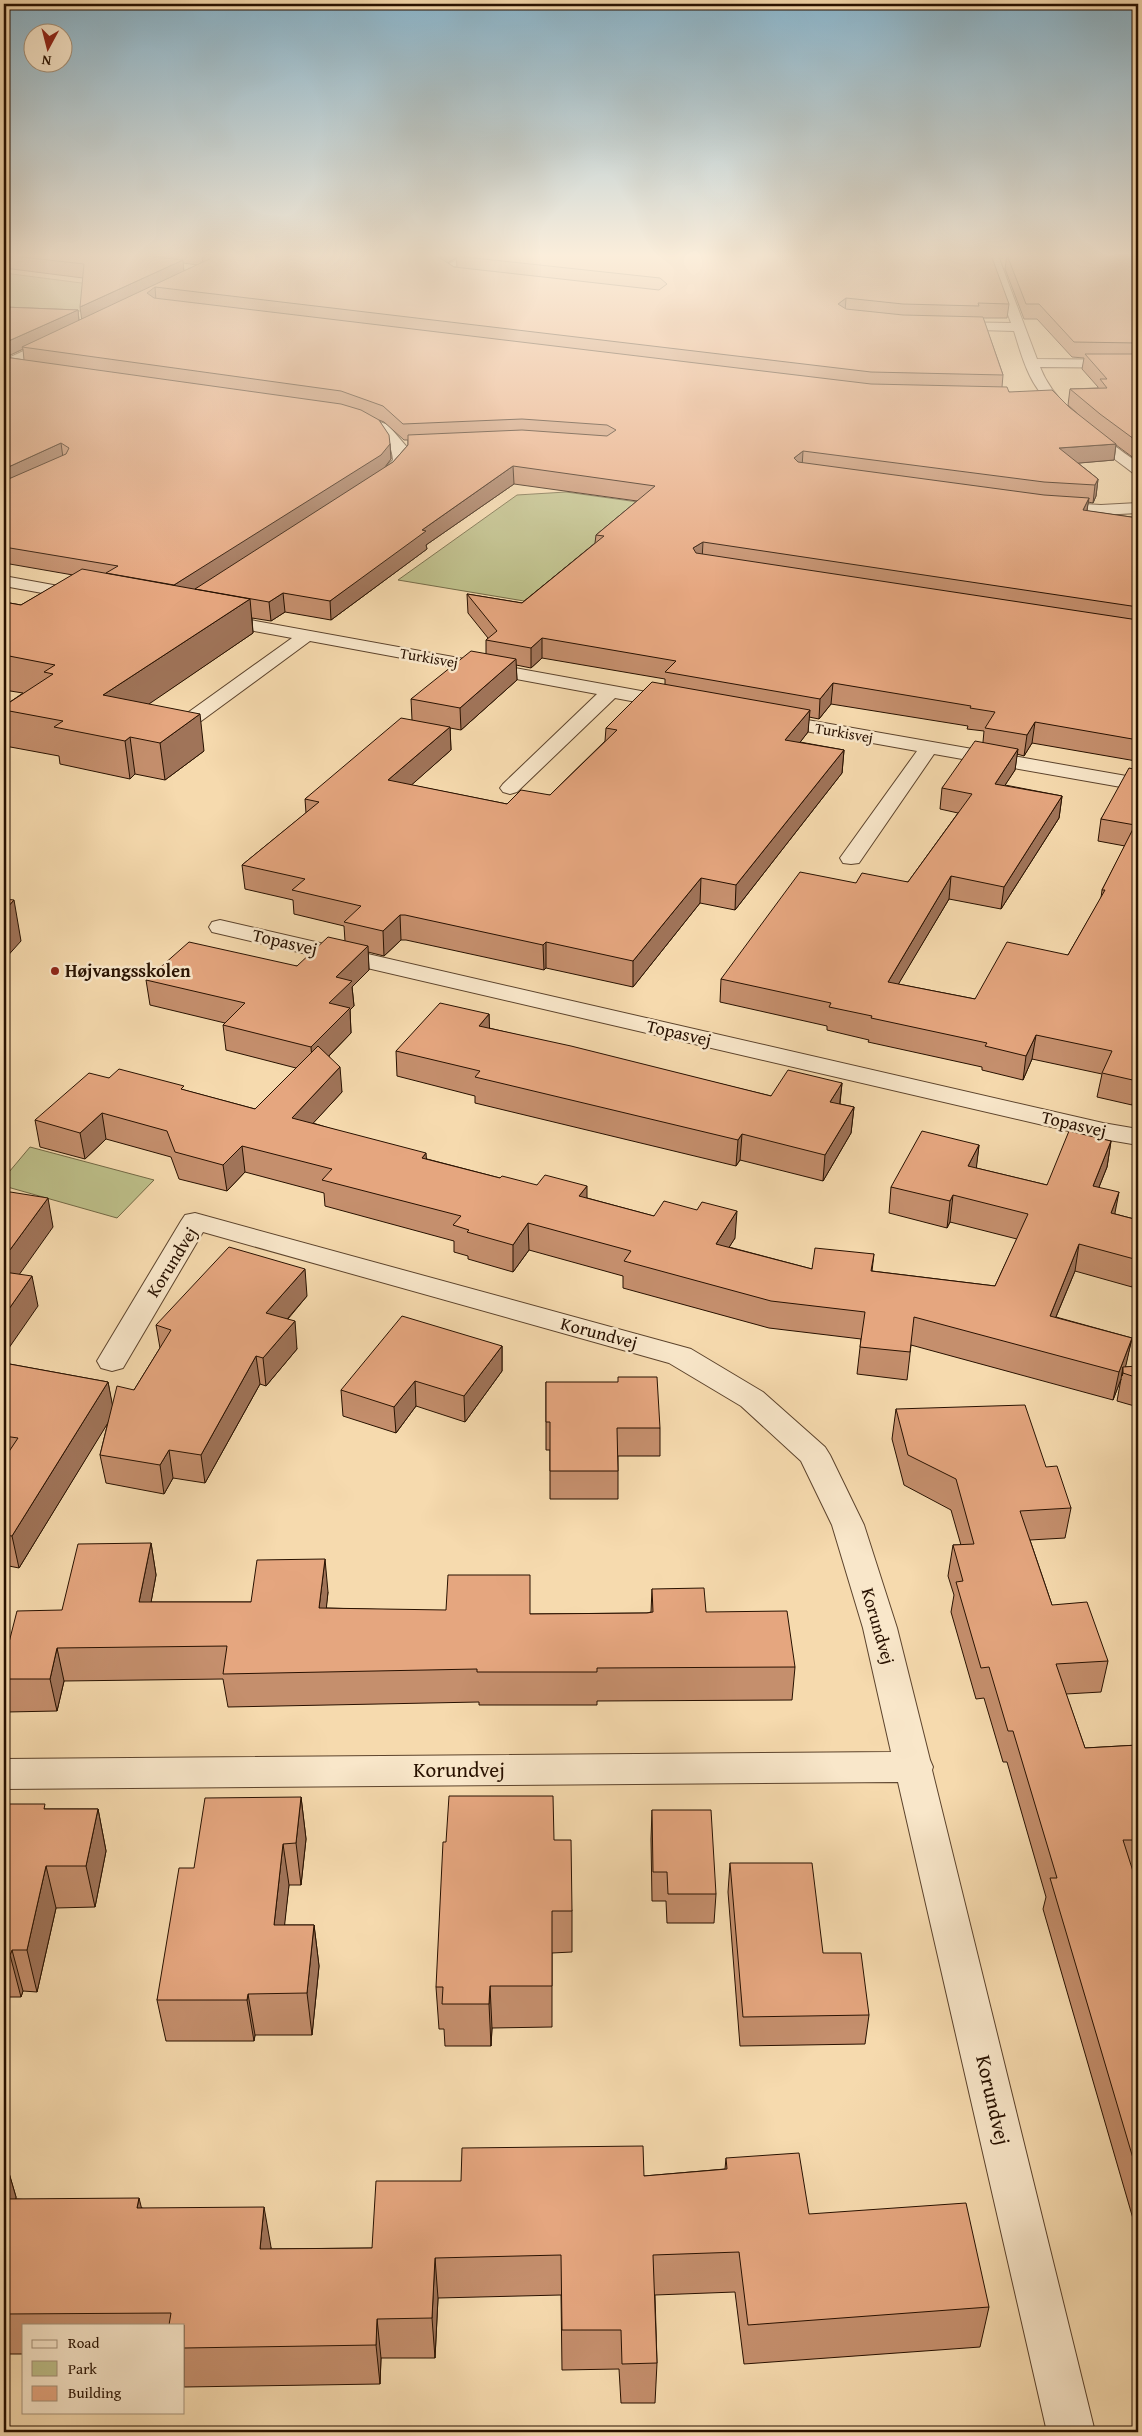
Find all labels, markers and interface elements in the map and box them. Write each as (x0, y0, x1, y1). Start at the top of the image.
north arrow (22, 22, 72, 72)
text: N (40, 50, 52, 71)
street label: Turkisvej (398, 642, 460, 673)
street label: Turkisvej (813, 717, 875, 748)
street label: Topasvej (250, 921, 320, 962)
place label: Højvangsskolen (65, 957, 191, 984)
marker: Højvangsskolen (49, 965, 61, 977)
street label: Topasvej (644, 1012, 714, 1053)
street label: Topasvej (1039, 1103, 1109, 1144)
street label: Korundvej (139, 1221, 204, 1302)
street label: Korundvej (558, 1309, 641, 1356)
street label: Korundvej (855, 1584, 902, 1667)
street label: Korundvej (413, 1754, 505, 1785)
street label: Korundvej (968, 2052, 1019, 2148)
legend (22, 2324, 185, 2414)
text: Road (68, 2332, 99, 2353)
text: Park (68, 2358, 97, 2379)
text: Building (68, 2382, 122, 2403)

